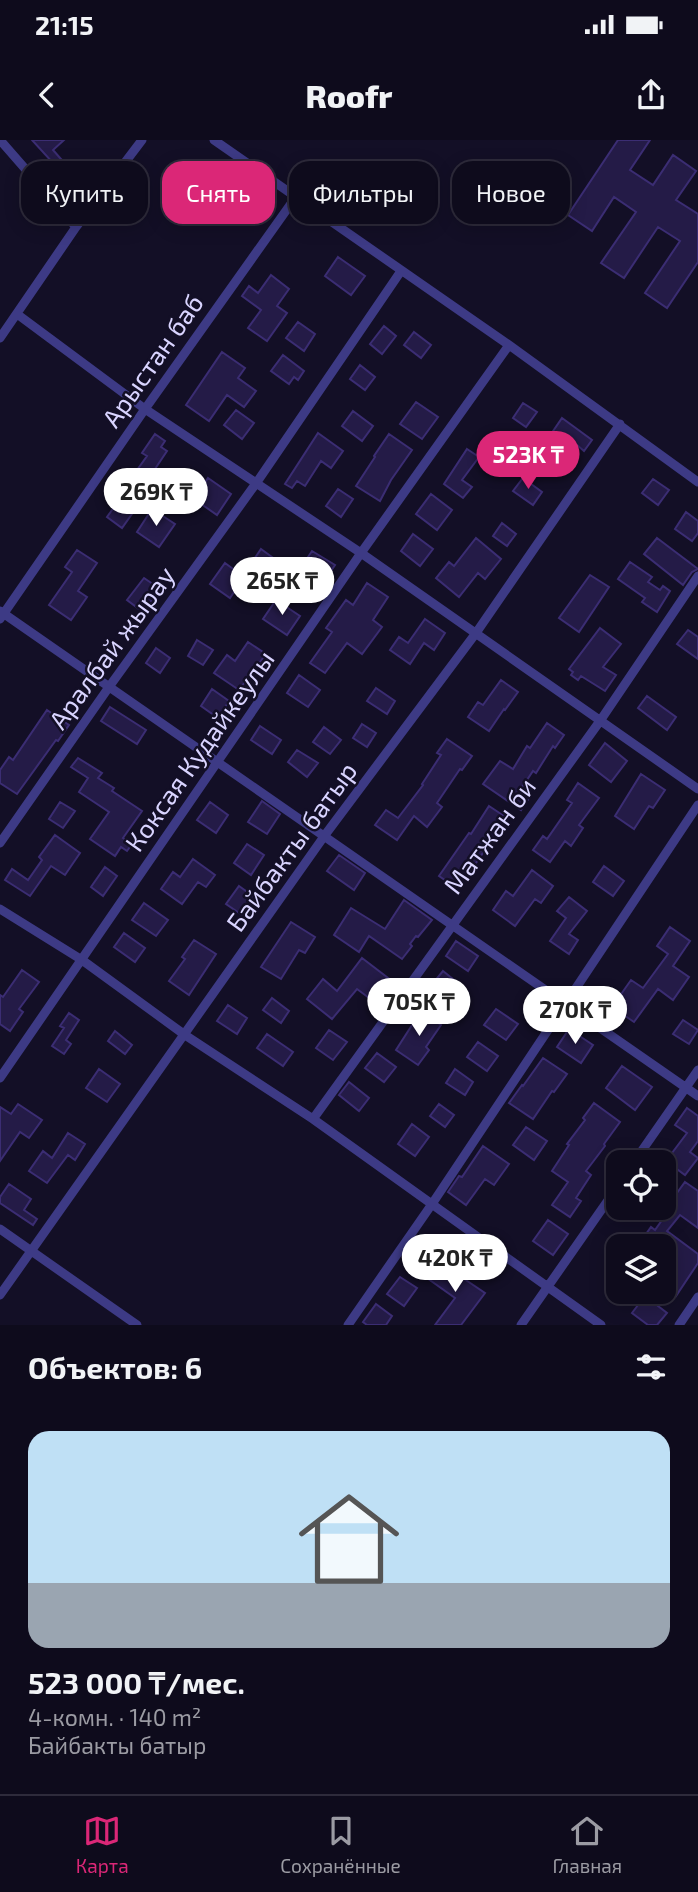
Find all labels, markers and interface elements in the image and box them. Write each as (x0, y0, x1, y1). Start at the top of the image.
text: 21:15 (35, 9, 94, 40)
icon: back (28, 76, 66, 114)
text: Roofr (306, 76, 392, 114)
icon: share (632, 76, 670, 114)
chip: Купить (21, 161, 148, 224)
chip: Снять (162, 161, 275, 224)
chip: Фильтры (289, 161, 438, 224)
chip: Новое (452, 161, 570, 224)
street label: Арыстан баб (95, 288, 209, 433)
pin: 523K ₸ (471, 432, 585, 491)
text: 523K ₸ (493, 440, 563, 468)
pin: 269K ₸ (99, 468, 213, 528)
text: 269K ₸ (120, 477, 192, 505)
pin: 265K ₸ (225, 558, 339, 617)
street label: Аралбай жырау (41, 560, 181, 735)
text: 265K ₸ (246, 566, 318, 594)
street label: Коксая Кудайкеулы (118, 644, 281, 857)
street label: Байбакты батыр (219, 755, 363, 937)
street label: Матжан би (436, 771, 541, 899)
pin: 705K ₸ (362, 978, 476, 1038)
pin: 270K ₸ (518, 986, 632, 1046)
text: 705K ₸ (383, 987, 455, 1015)
text: 270K ₸ (539, 995, 611, 1023)
map controls (606, 1150, 676, 1304)
button: locate (606, 1150, 676, 1220)
pin: 420K ₸ (398, 1234, 512, 1294)
button: layers (606, 1234, 676, 1304)
text: 420K ₸ (418, 1243, 492, 1271)
icon: filters (632, 1348, 670, 1386)
text: Объектов: 6 (28, 1349, 202, 1385)
icon: home (286, 1476, 412, 1602)
text: 523 000 ₸/мес. (28, 1664, 245, 1700)
text: 4-комн. · 140 m² (28, 1703, 201, 1731)
text: Байбакты батыр (28, 1731, 206, 1759)
tab: Карта (76, 1812, 129, 1877)
tab: Сохранённые (280, 1812, 401, 1877)
tab: Главная (552, 1812, 622, 1877)

